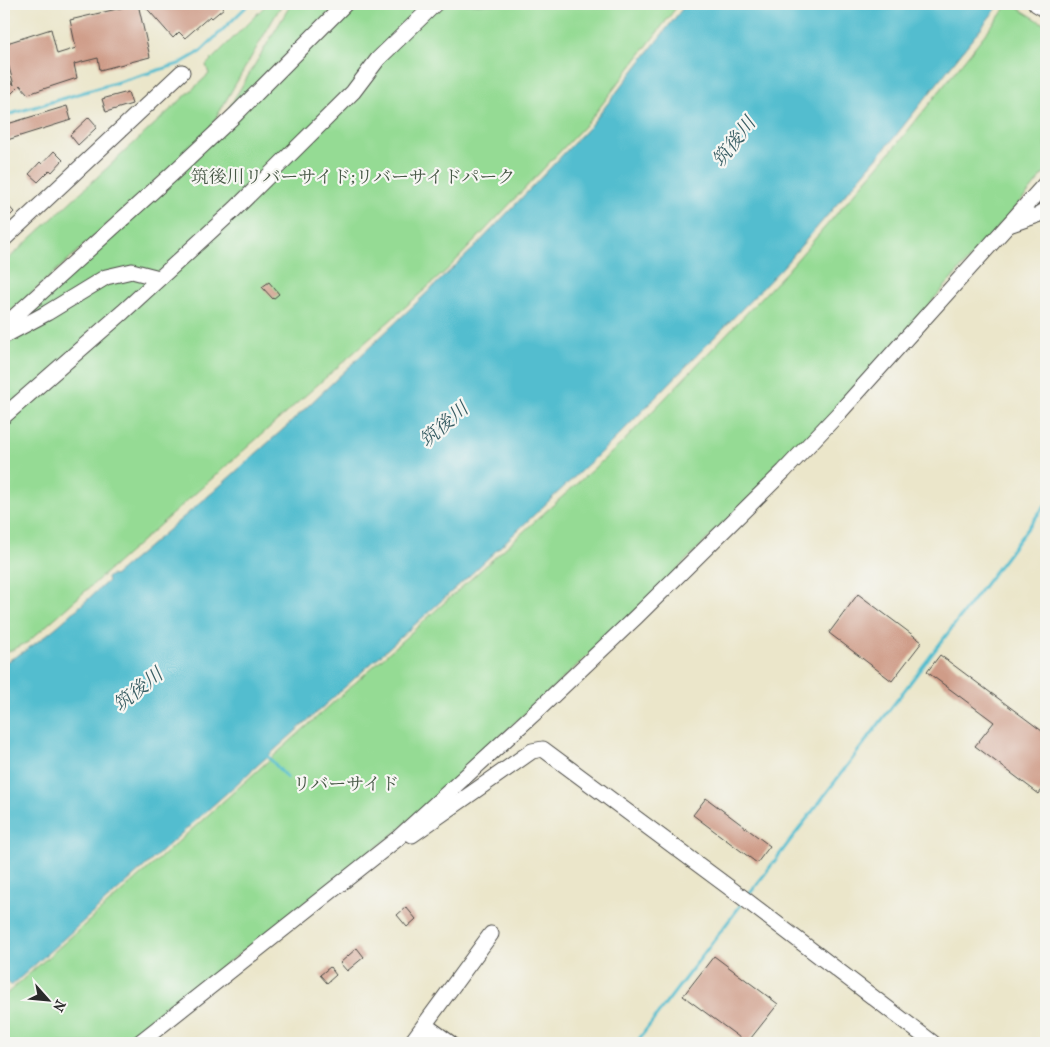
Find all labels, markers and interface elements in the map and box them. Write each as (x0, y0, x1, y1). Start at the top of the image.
water label: 筑後川 (708, 111, 761, 171)
park label: 筑後川リバーサイド;リバーサイドパーク (191, 167, 515, 188)
water label: 筑後川 (415, 397, 474, 452)
water label: 筑後川 (109, 662, 169, 716)
park label: リバーサイド (293, 774, 399, 795)
north arrow (22, 974, 72, 1024)
text: N (49, 997, 69, 1015)

